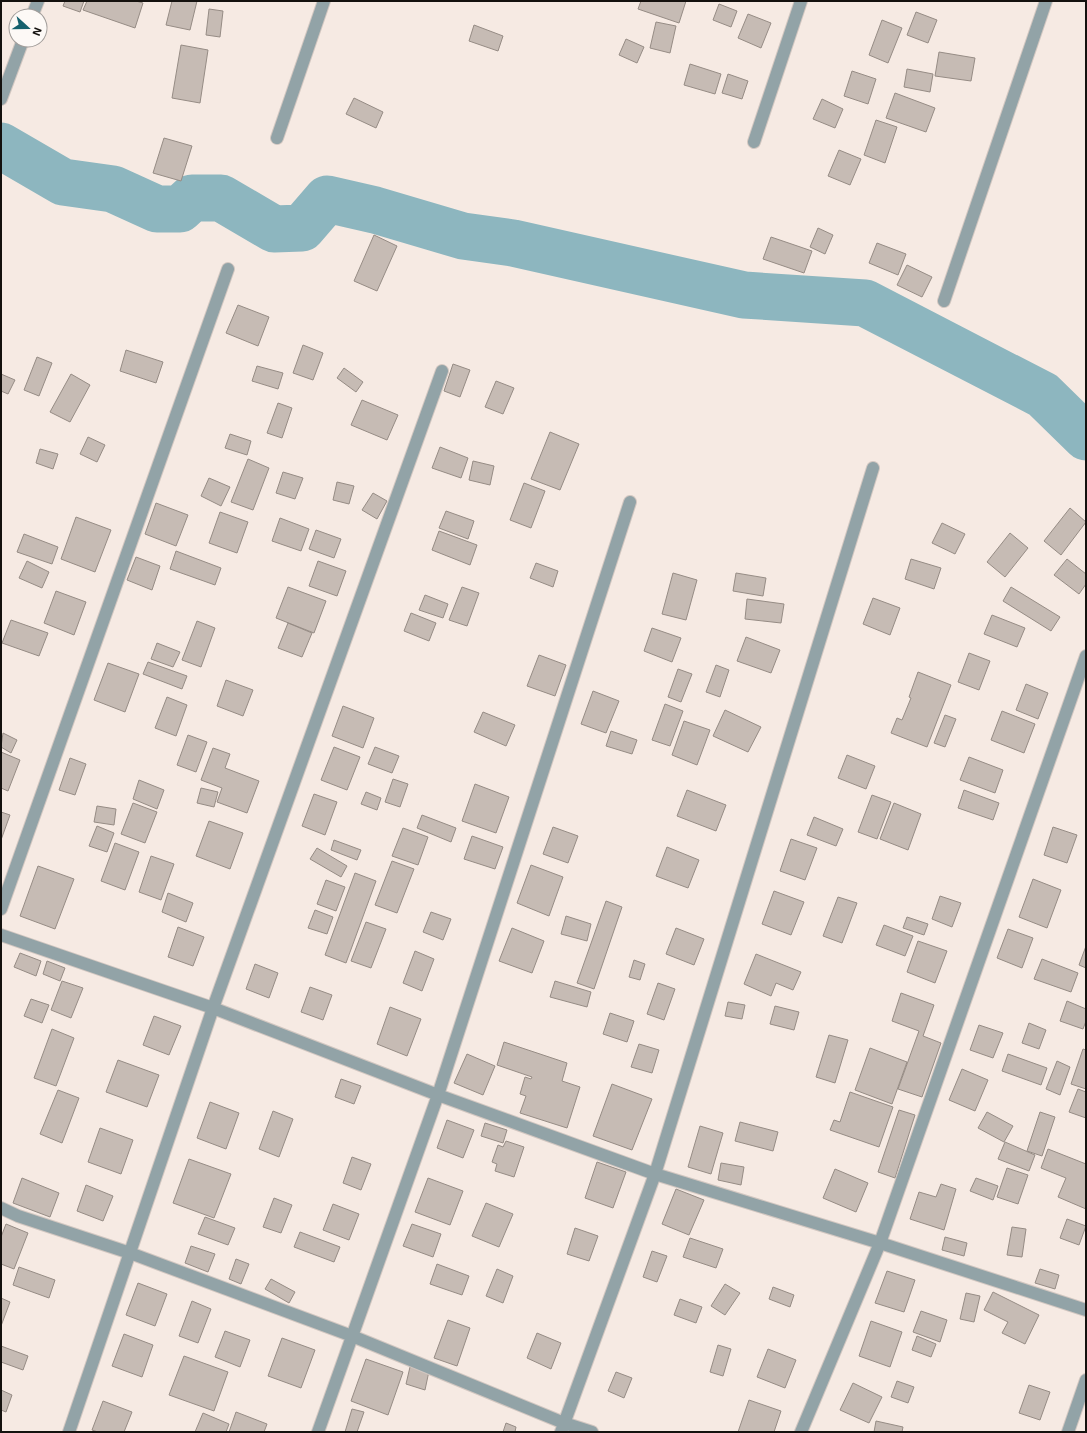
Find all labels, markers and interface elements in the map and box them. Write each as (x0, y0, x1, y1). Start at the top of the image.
north arrow (8, 8, 48, 48)
text: N (30, 26, 45, 38)

